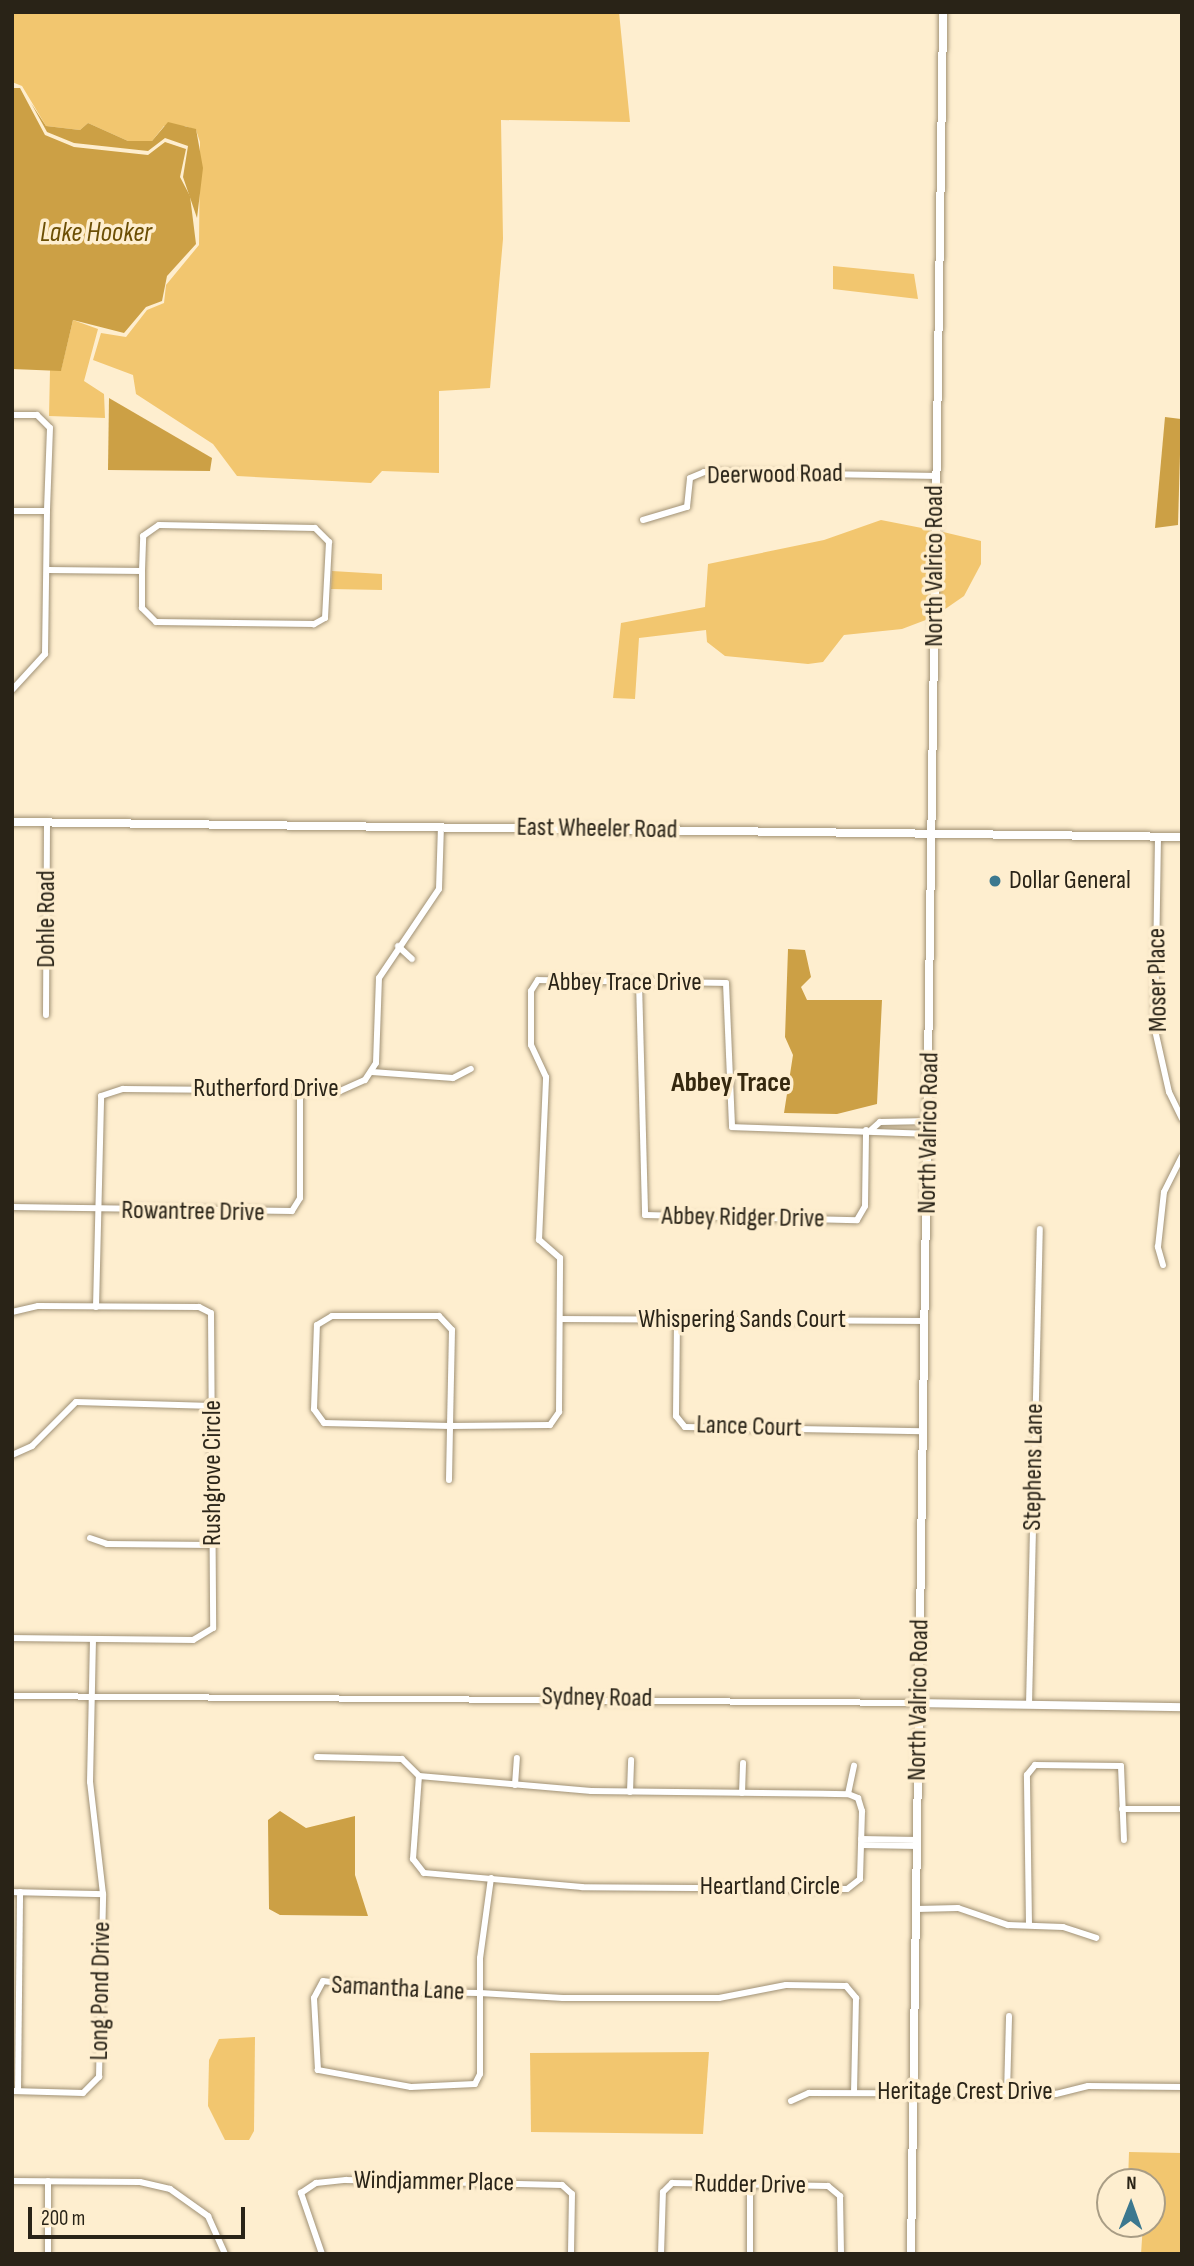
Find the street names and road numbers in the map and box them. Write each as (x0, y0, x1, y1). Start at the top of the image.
street label: Deerwood Road (707, 458, 843, 492)
street label: North Valrico Road (919, 485, 951, 647)
street label: East Wheeler Road (516, 812, 678, 846)
street label: Dohle Road (31, 870, 63, 968)
street label: Moser Place (1141, 928, 1175, 1032)
street label: Abbey Trace Drive (548, 967, 702, 999)
street label: North Valrico Road (912, 1052, 946, 1214)
street label: Rutherford Drive (193, 1073, 339, 1105)
street label: Rowantree Drive (121, 1195, 265, 1229)
street label: Abbey Ridger Drive (661, 1201, 825, 1235)
street label: Whispering Sands Court (638, 1304, 846, 1336)
street label: Rushgrove Circle (197, 1400, 229, 1546)
street label: Stephens Lane (1017, 1403, 1051, 1531)
street label: Lance Court (696, 1410, 802, 1444)
street label: North Valrico Road (902, 1619, 936, 1781)
street label: Sydney Road (541, 1681, 653, 1715)
street label: Heartland Circle (700, 1871, 840, 1903)
street label: Long Pond Drive (84, 1921, 118, 2061)
street label: Samantha Lane (330, 1970, 466, 2008)
street label: Heritage Crest Drive (877, 2076, 1053, 2108)
street label: Windjammer Place (354, 2165, 514, 2199)
street label: Rudder Drive (694, 2168, 806, 2202)

